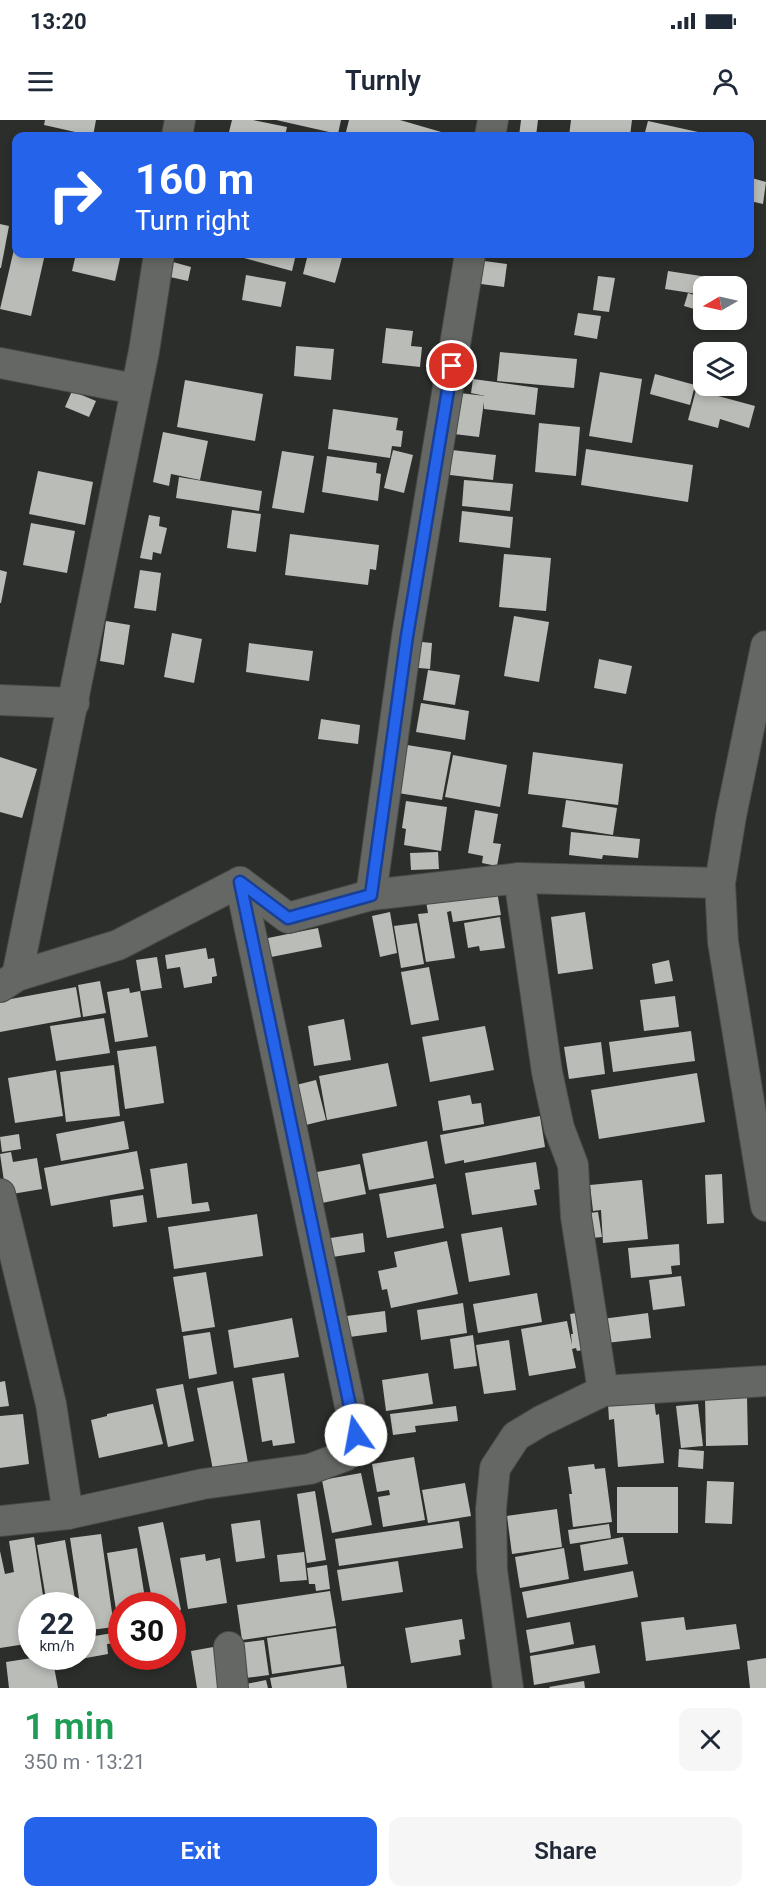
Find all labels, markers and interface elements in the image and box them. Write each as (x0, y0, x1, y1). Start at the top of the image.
text: 13:20 (30, 9, 87, 34)
icon: menu (24, 65, 57, 98)
text: Turnly (345, 65, 421, 97)
icon: person (709, 65, 742, 98)
text: 160 m (135, 155, 254, 204)
icon: right (36, 156, 114, 234)
text: Turn right (135, 205, 250, 237)
north arrow (693, 276, 747, 330)
map controls (693, 276, 747, 396)
pin (426, 340, 477, 391)
button: layers (693, 342, 747, 396)
icon: arrive (435, 349, 468, 382)
position arrow (324, 1403, 388, 1467)
speed limit sign: 30 (108, 1592, 186, 1670)
text: 22 (40, 1606, 74, 1641)
text: km/h (39, 1637, 75, 1655)
text: 1 min (24, 1706, 114, 1748)
button: close (679, 1708, 742, 1771)
text: 350 m · 13:21 (24, 1750, 145, 1774)
button: Exit (24, 1817, 377, 1886)
button: Share (389, 1817, 742, 1886)

